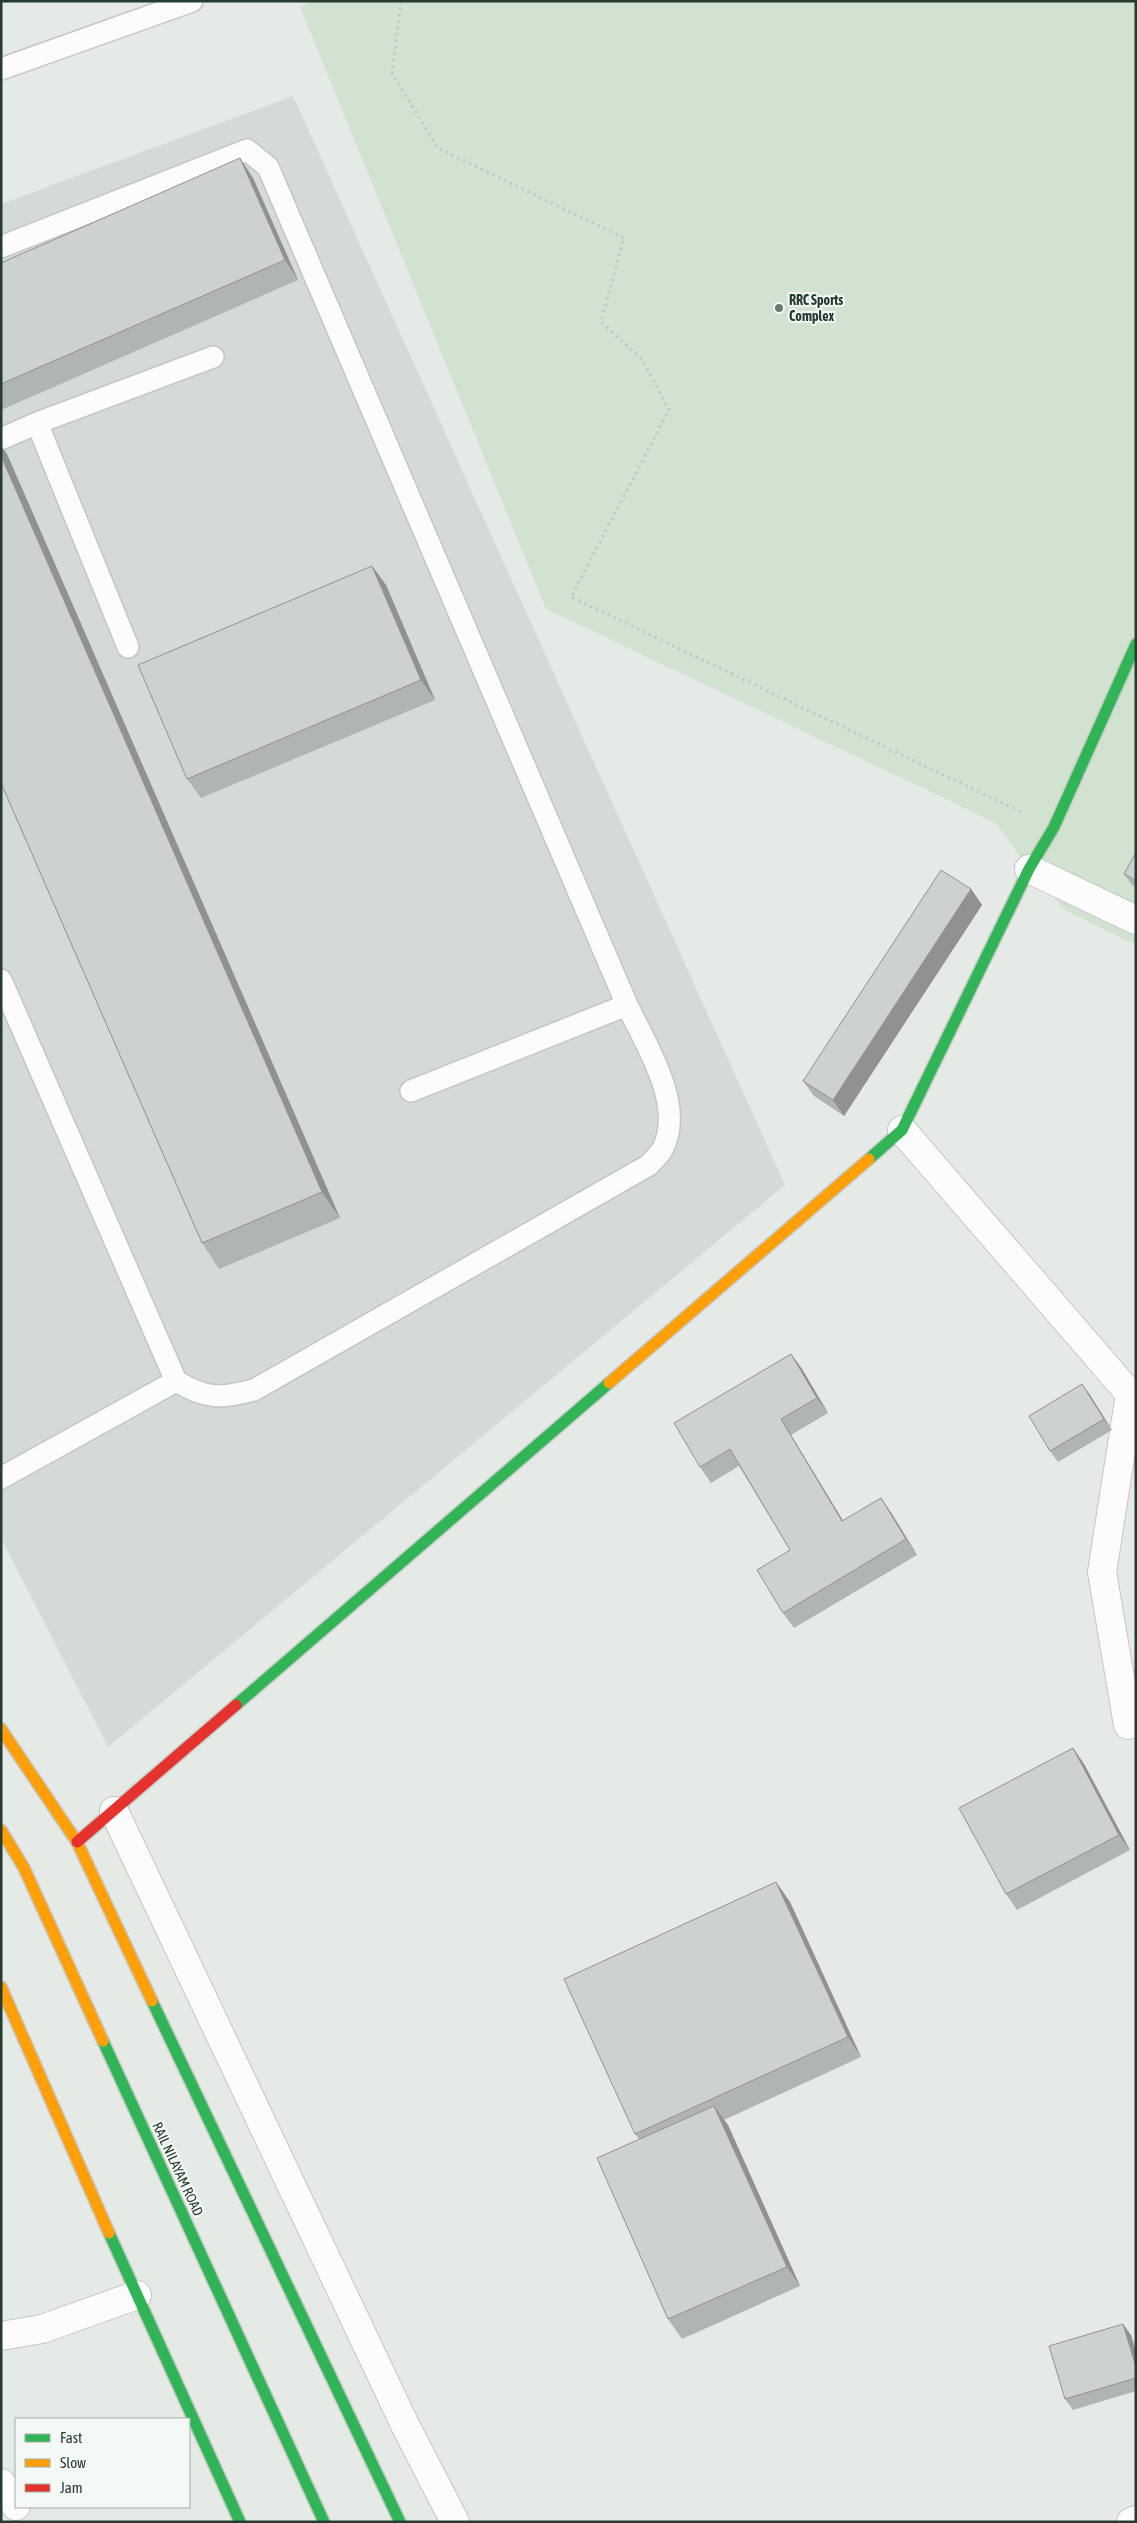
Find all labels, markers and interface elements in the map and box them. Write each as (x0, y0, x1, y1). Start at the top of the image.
place label: RRC Sports Complex (789, 292, 843, 324)
marker: RRC Sports Complex (773, 302, 785, 314)
street label: RAIL NILAYAM ROAD (149, 2120, 207, 2219)
legend (15, 2418, 190, 2508)
text: Fast (60, 2429, 82, 2446)
text: Slow (60, 2454, 86, 2471)
text: Jam (60, 2479, 83, 2496)

